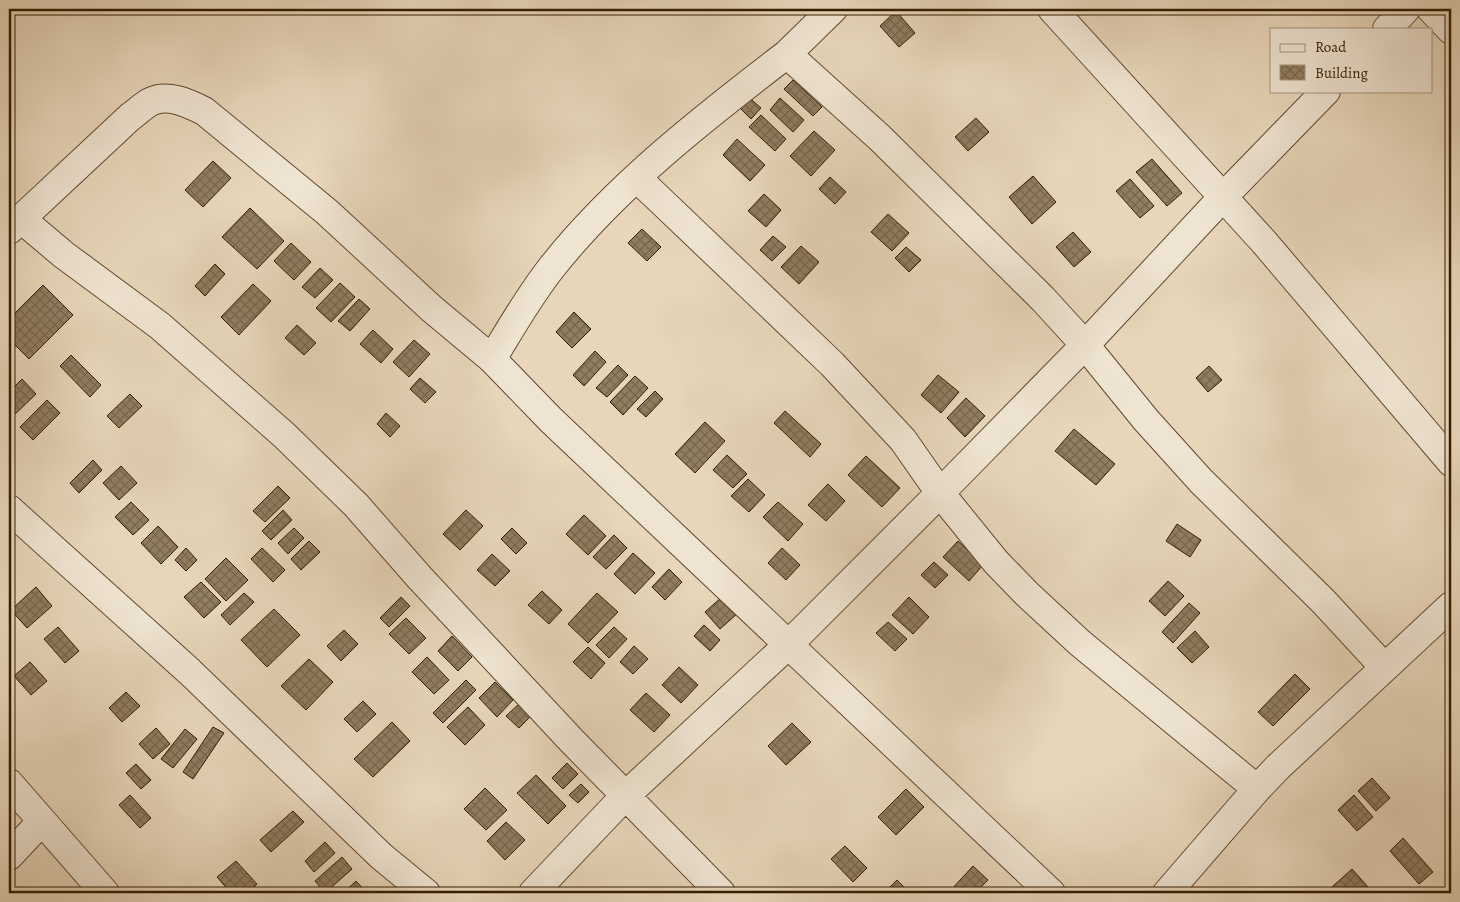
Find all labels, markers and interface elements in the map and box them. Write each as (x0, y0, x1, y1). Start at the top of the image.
legend (1270, 28, 1432, 92)
text: Road (1315, 37, 1347, 57)
text: Building (1315, 63, 1368, 83)

